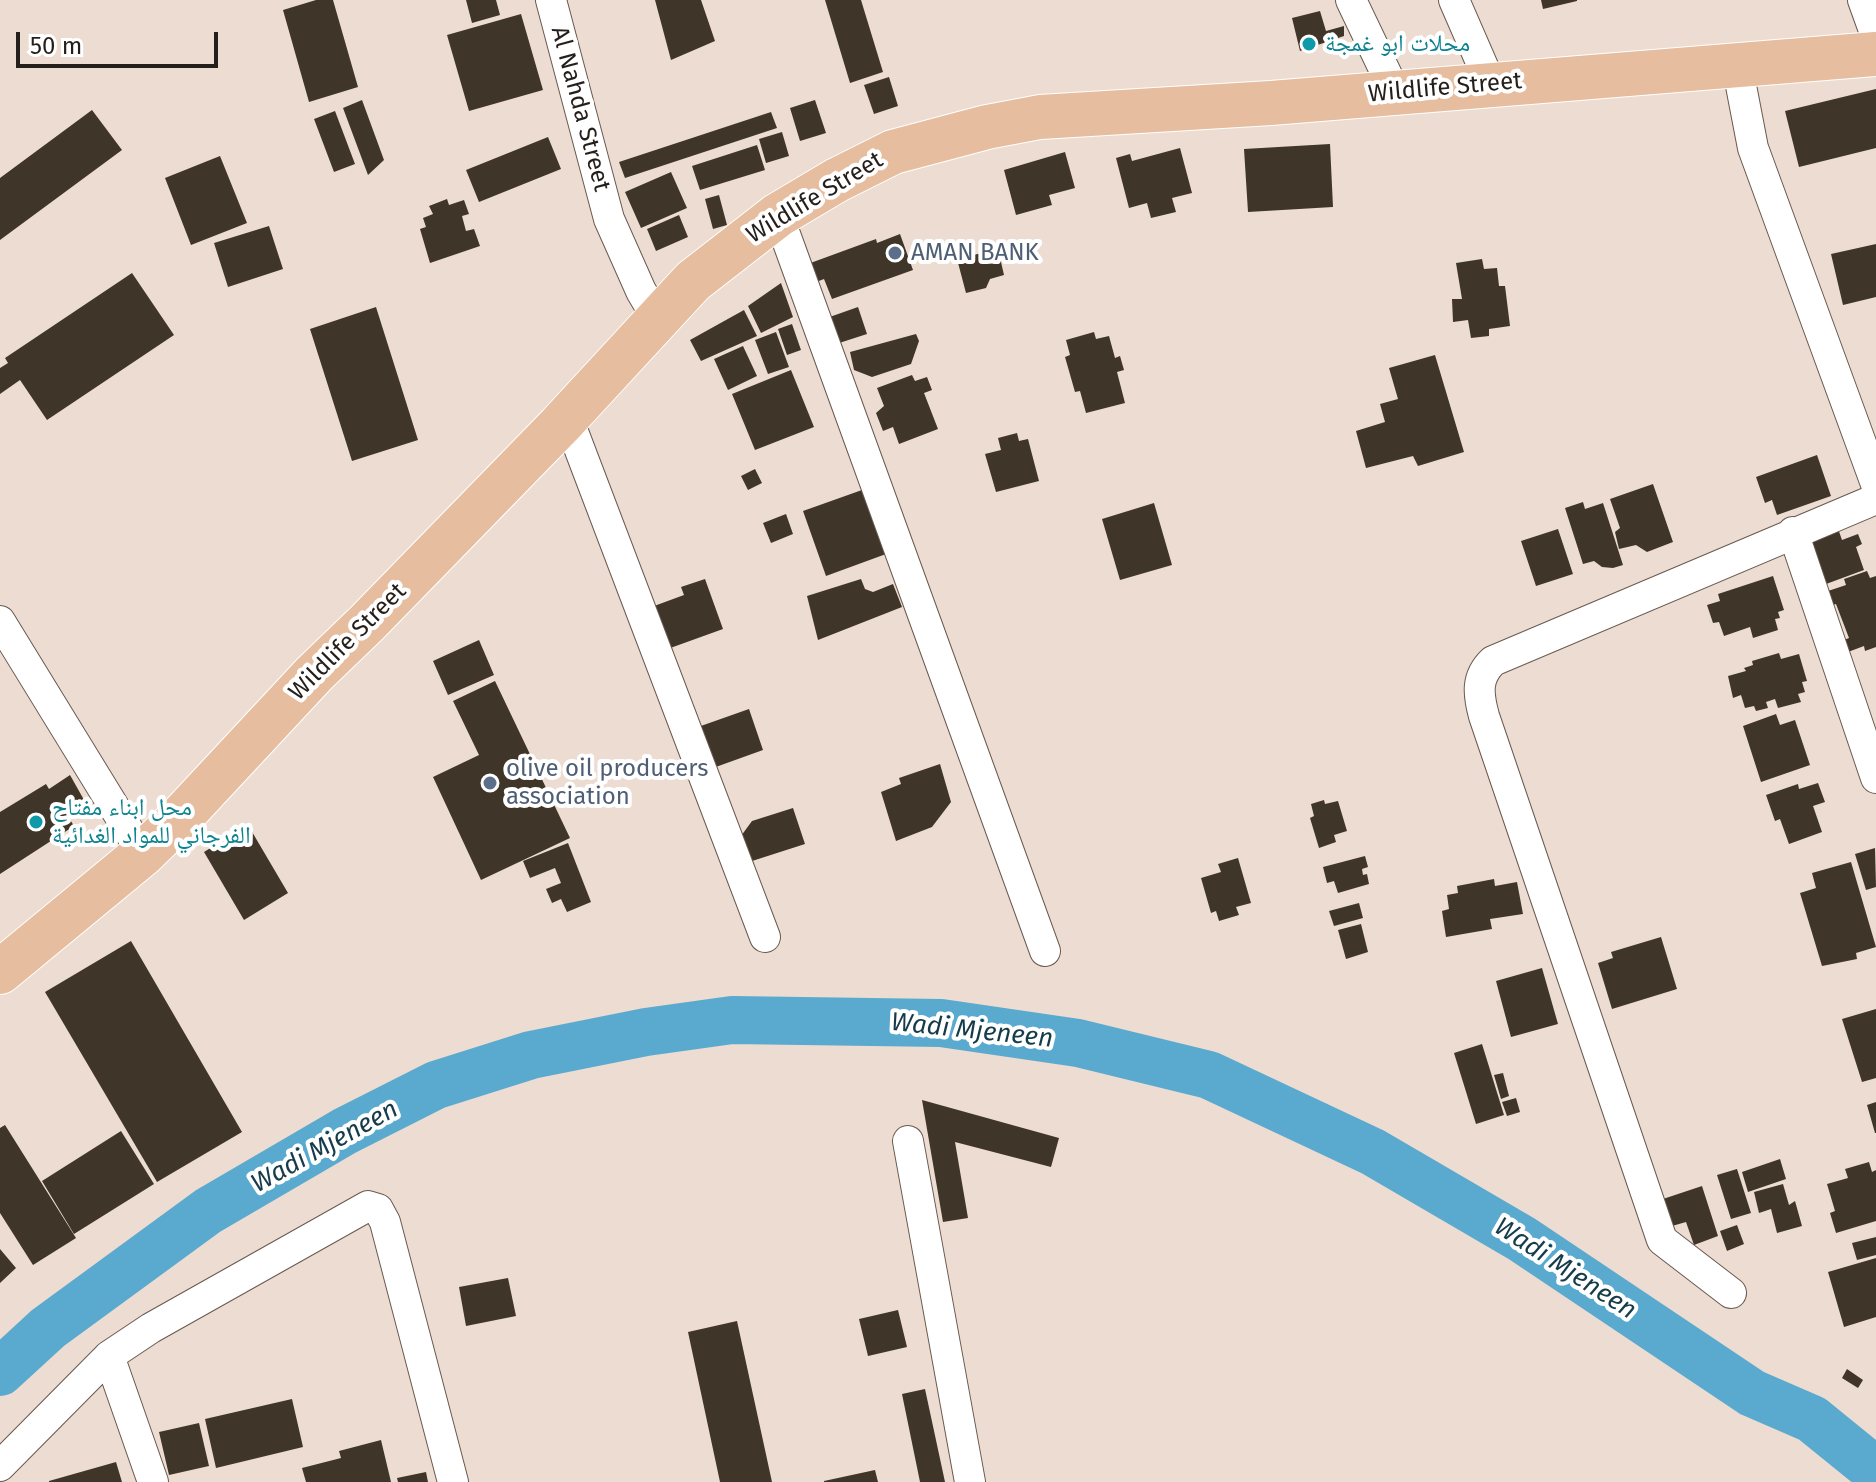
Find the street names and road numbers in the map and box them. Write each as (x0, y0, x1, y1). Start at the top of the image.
street label: Al Nahda Street (544, 23, 616, 195)
street label: Wildlife Street (1367, 67, 1523, 109)
street label: Wildlife Street (742, 146, 888, 250)
street label: Wildlife Street (283, 577, 413, 707)

